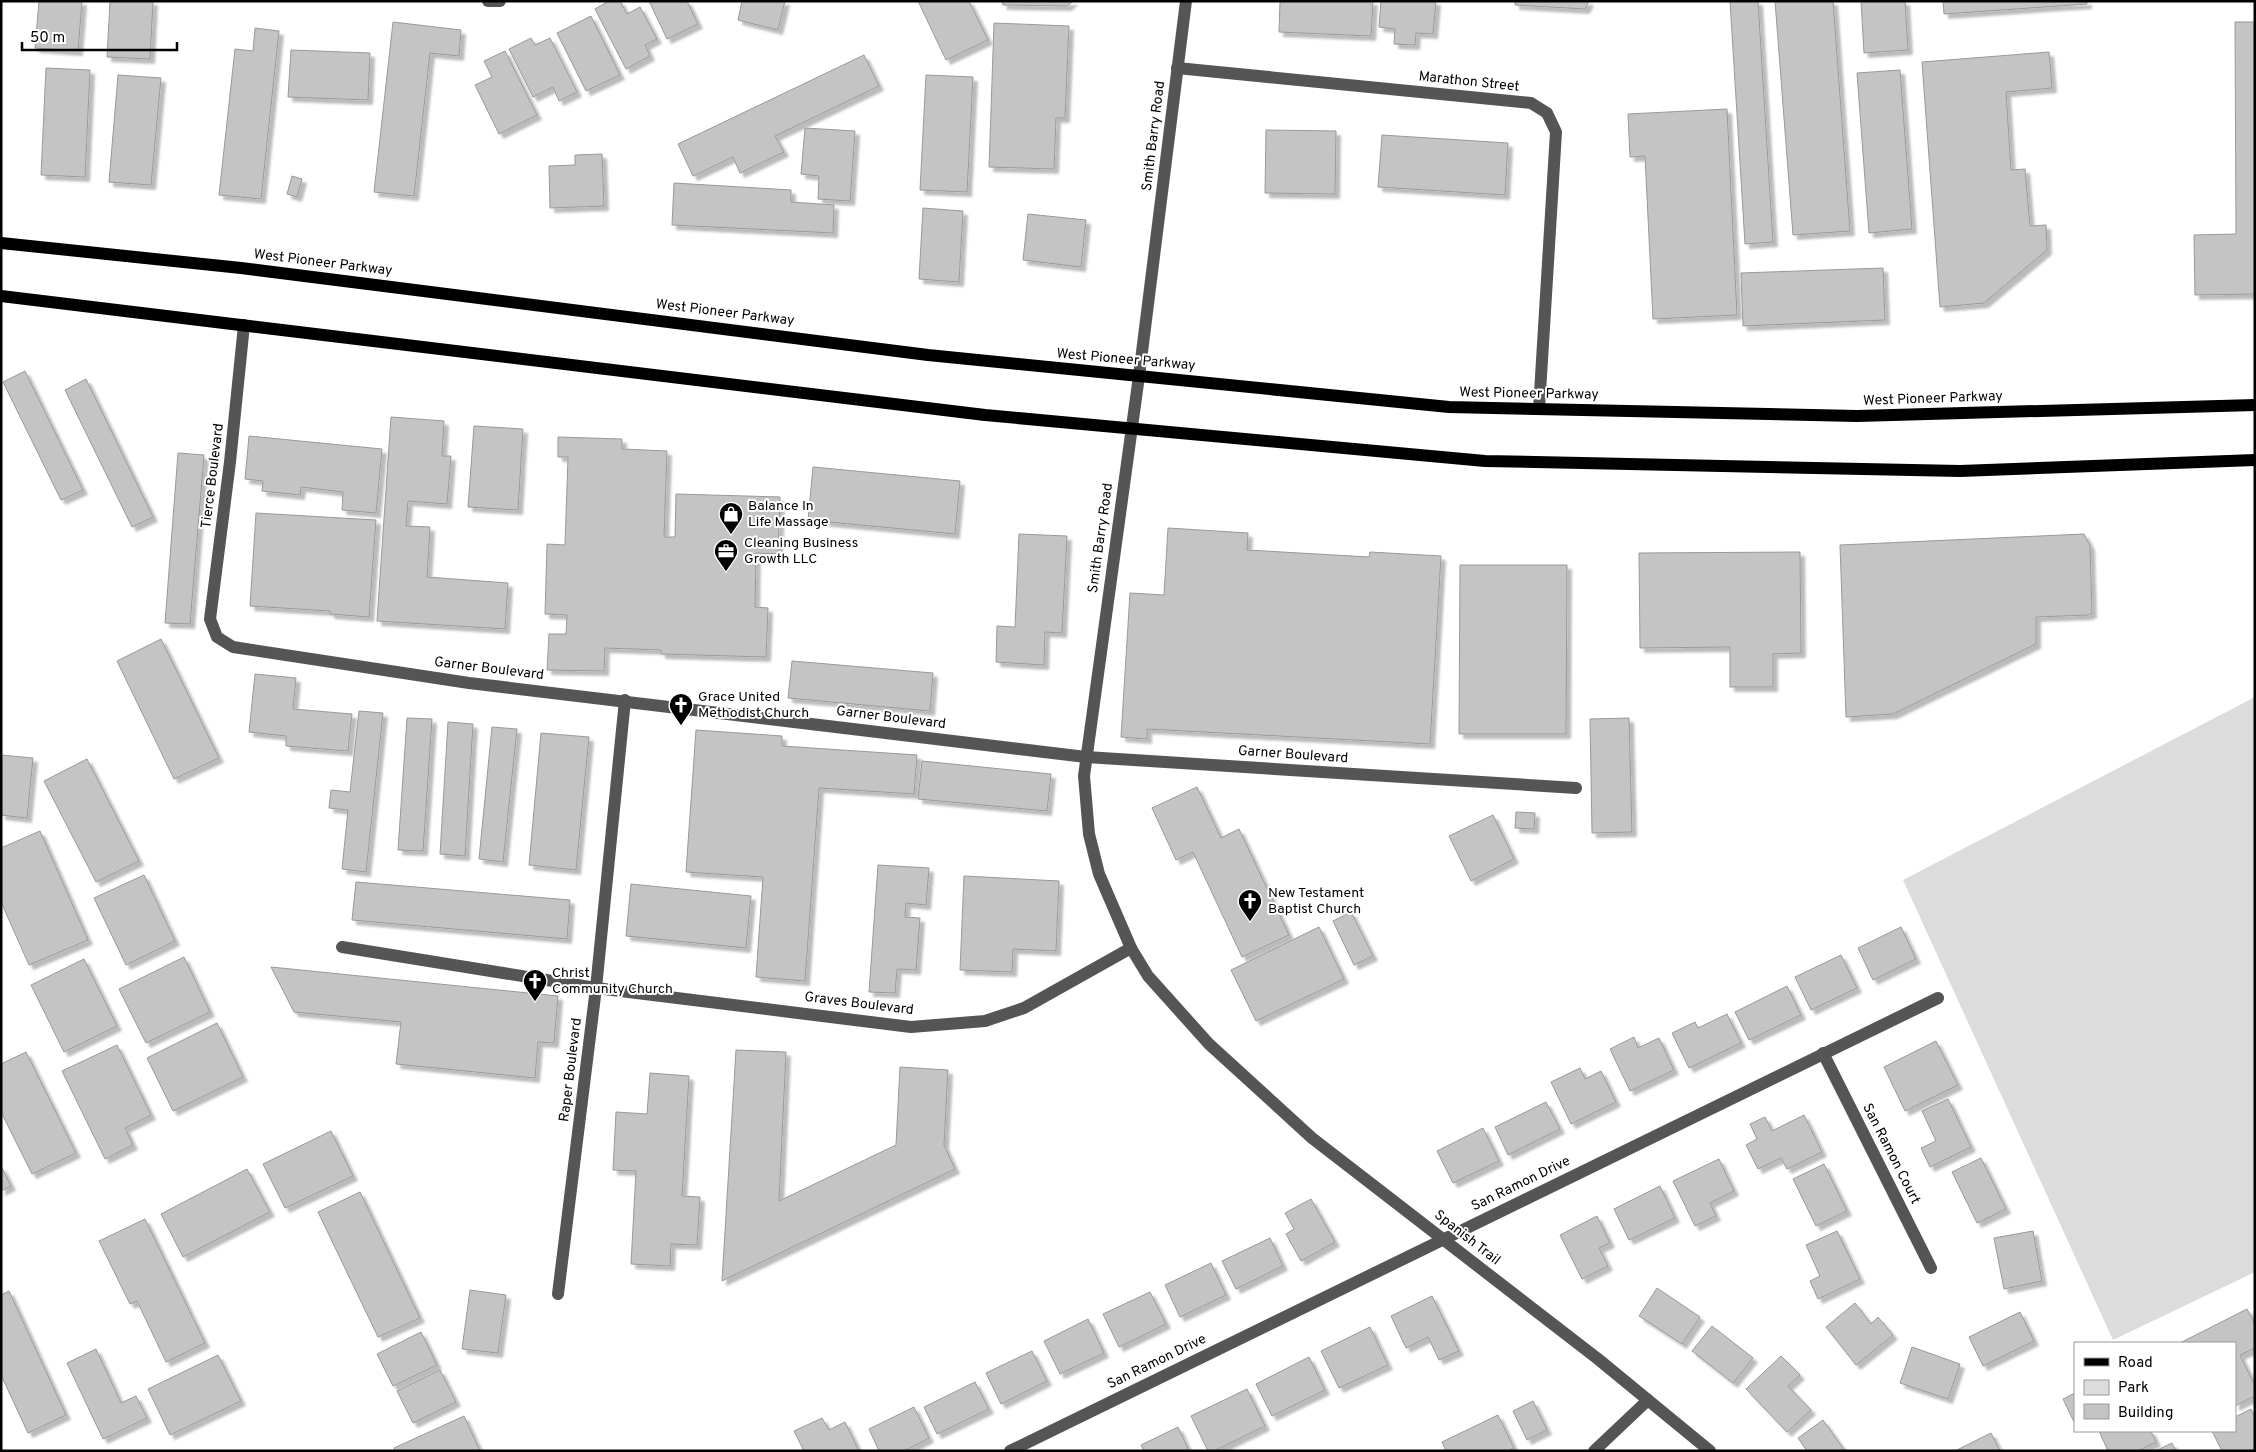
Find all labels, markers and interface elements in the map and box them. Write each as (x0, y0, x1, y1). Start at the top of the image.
scale bar (22, 20, 178, 52)
text: 50 m (30, 29, 65, 48)
street label: Marathon Street (1418, 68, 1520, 96)
street label: Smith Barry Road (1139, 80, 1169, 192)
street label: West Pioneer Parkway (253, 246, 393, 280)
street label: West Pioneer Parkway (655, 296, 795, 330)
street label: West Pioneer Parkway (1056, 345, 1196, 375)
street label: West Pioneer Parkway (1459, 384, 1599, 404)
street label: West Pioneer Parkway (1863, 388, 2003, 410)
street label: Tierce Boulevard (198, 422, 228, 530)
street label: Smith Barry Road (1085, 482, 1117, 594)
place label: Balance In Life Massage (748, 498, 829, 531)
shop icon: Balance In Life Massage (718, 501, 744, 535)
place label: Cleaning Business Growth LLC (744, 535, 858, 568)
office icon: Cleaning Business Growth LLC (713, 538, 739, 572)
street label: Garner Boulevard (433, 654, 545, 684)
place label: Grace United Methodist Church (698, 689, 809, 722)
church icon: Grace United Methodist Church (668, 692, 694, 726)
street label: Garner Boulevard (835, 703, 947, 733)
street label: Garner Boulevard (1237, 743, 1349, 767)
place label: New Testament Baptist Church (1268, 885, 1364, 918)
church icon: New Testament Baptist Church (1237, 888, 1263, 922)
place label: Christ Community Church (552, 965, 673, 998)
church icon: Christ Community Church (522, 968, 548, 1002)
street label: Graves Boulevard (803, 989, 915, 1019)
street label: Raper Boulevard (556, 1017, 586, 1123)
street label: San Ramon Court (1858, 1101, 1924, 1207)
street label: San Ramon Drive (1469, 1153, 1573, 1215)
street label: Spanish Trail (1430, 1207, 1504, 1269)
street label: San Ramon Drive (1105, 1331, 1209, 1393)
legend (2074, 1342, 2236, 1432)
text: Road (2118, 1354, 2153, 1373)
text: Park (2118, 1379, 2149, 1398)
text: Building (2118, 1404, 2173, 1423)

